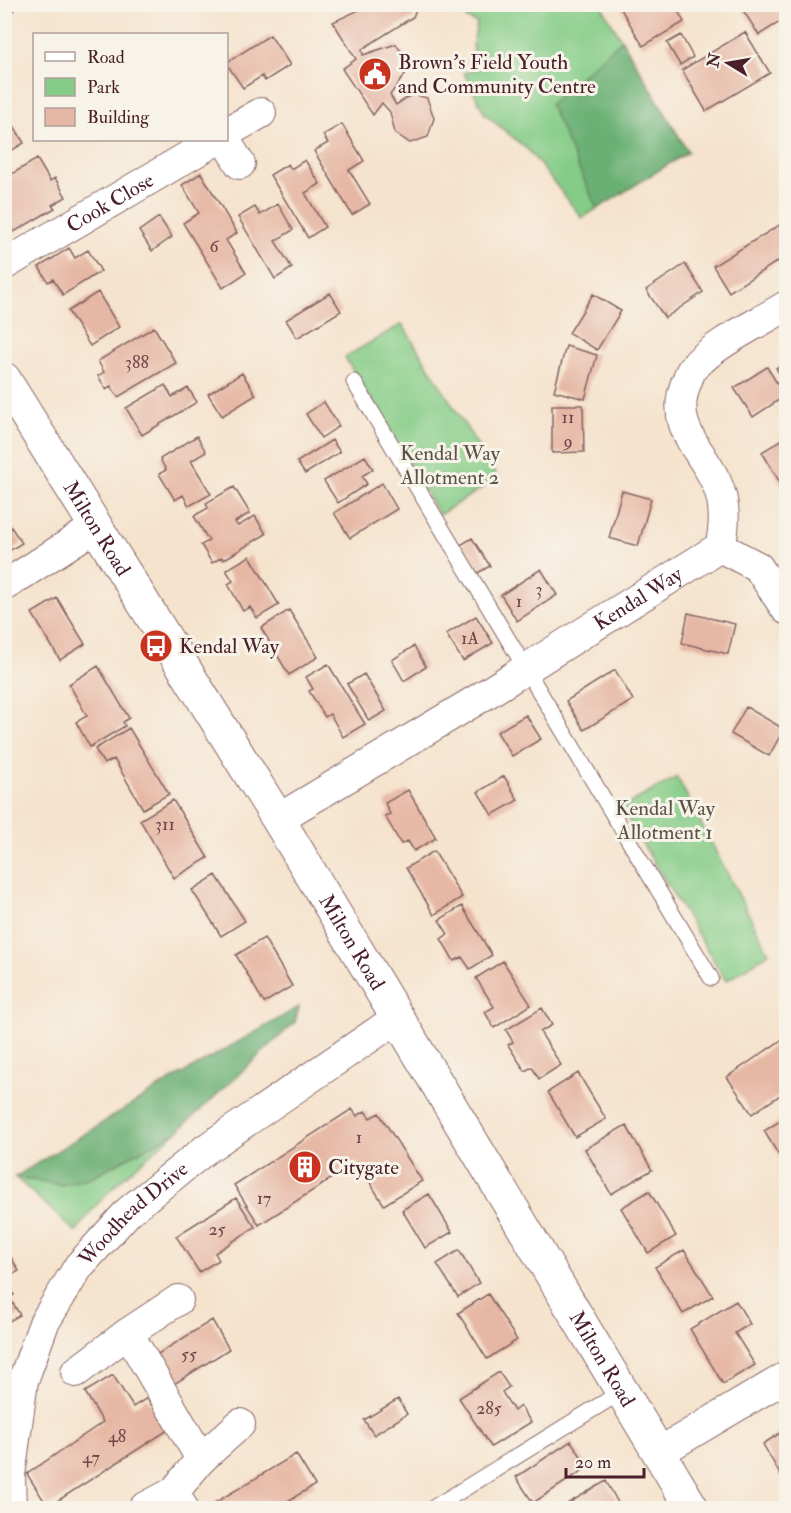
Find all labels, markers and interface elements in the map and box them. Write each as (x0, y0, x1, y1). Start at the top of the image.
legend (33, 33, 228, 141)
north arrow (698, 33, 758, 93)
text: Road (87, 46, 125, 69)
place label: Brown's Field Youth and Community Centre (398, 49, 596, 100)
text: N (703, 51, 726, 70)
public building icon: Brown's Field Youth and Community Centre (357, 56, 393, 92)
text: Park (87, 76, 120, 99)
text: Building (87, 106, 150, 129)
street label: Cook Close (62, 167, 159, 239)
house number: 6 (209, 235, 219, 258)
house number: 388 (125, 351, 149, 374)
house number: 11 (562, 406, 574, 429)
house number: 9 (561, 430, 573, 453)
park label: Kendal Way Allotment 2 (400, 440, 501, 491)
street label: Milton Road (57, 476, 137, 582)
street label: Kendal Way (589, 561, 688, 637)
house number: 3 (536, 578, 542, 601)
house number: 1 (516, 590, 522, 613)
house number: 1A (461, 627, 479, 650)
bus stop icon: Kendal Way (138, 628, 174, 664)
place label: Kendal Way (179, 633, 280, 660)
park label: Kendal Way Allotment 1 (615, 795, 716, 846)
house number: 311 (155, 813, 175, 836)
street label: Milton Road (312, 889, 391, 996)
house number: 1 (356, 1126, 362, 1149)
building icon: Citygate (287, 1149, 323, 1185)
place label: Citygate (328, 1154, 399, 1181)
street label: Woodhead Drive (72, 1156, 194, 1273)
house number: 17 (257, 1187, 271, 1210)
house number: 25 (209, 1218, 226, 1241)
street label: Milton Road (563, 1306, 641, 1412)
house number: 55 (181, 1343, 197, 1366)
house number: 285 (476, 1397, 502, 1420)
house number: 48 (108, 1425, 126, 1448)
scale bar (566, 1441, 644, 1479)
house number: 47 (82, 1446, 100, 1469)
text: 20 m (575, 1451, 611, 1474)

